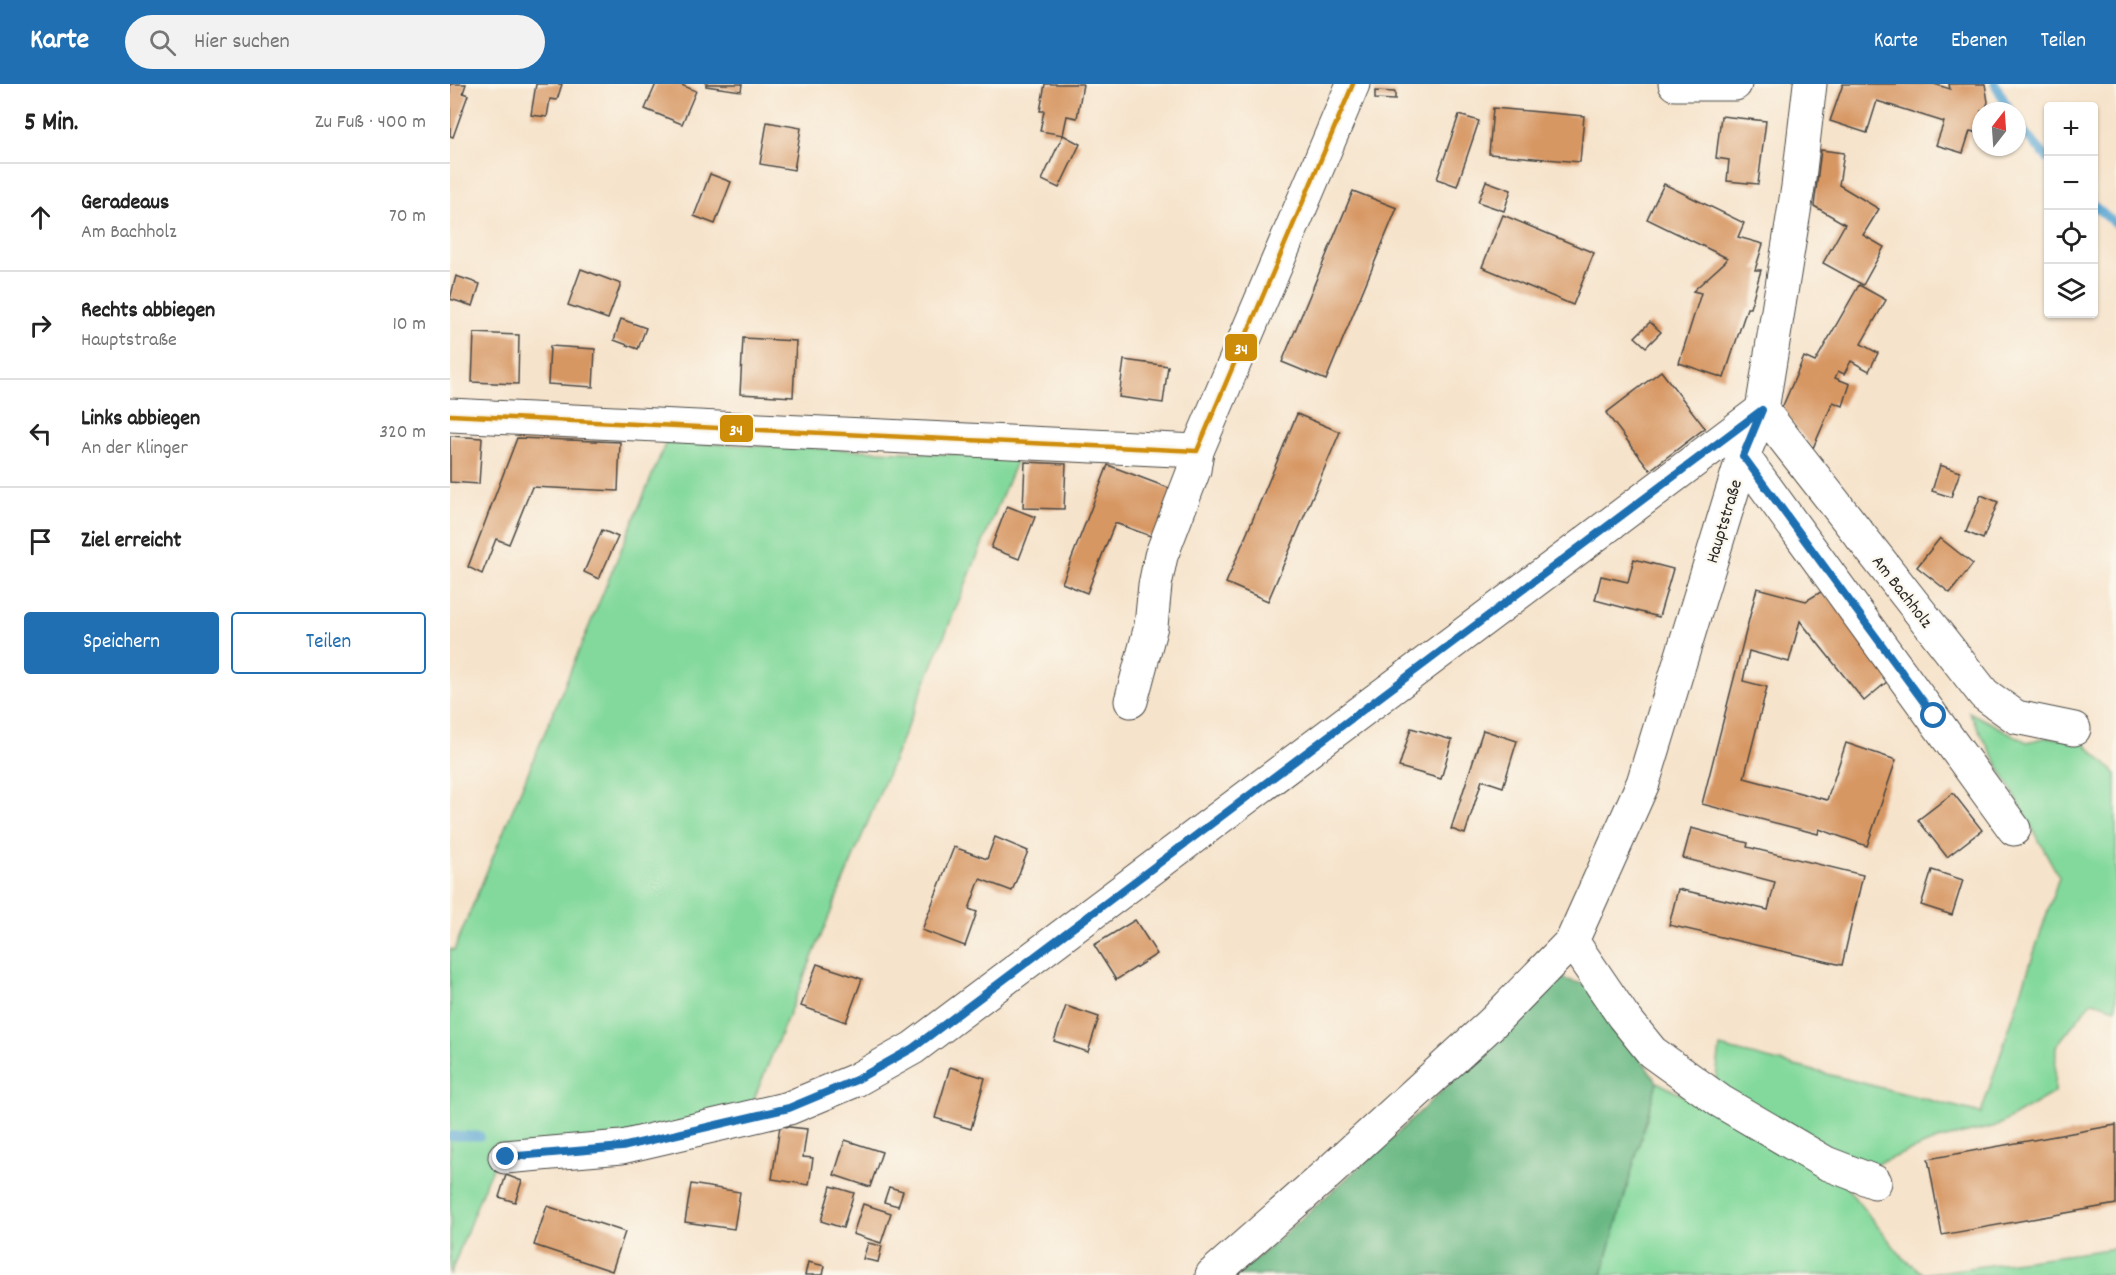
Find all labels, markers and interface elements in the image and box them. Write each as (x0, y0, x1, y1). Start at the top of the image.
search box (125, 15, 545, 69)
text: Karte (30, 22, 89, 62)
icon: search (146, 26, 179, 59)
text: Hier suchen (194, 27, 290, 58)
text: Karte (1874, 27, 1918, 57)
text: Ebenen (1951, 27, 2008, 57)
text: Teilen (2041, 27, 2086, 57)
north arrow (1972, 102, 2026, 156)
map controls (2044, 102, 2098, 318)
button: + (2044, 102, 2098, 156)
text: 5 Min. (24, 105, 78, 142)
text: Zu Fuß · 400 m (315, 109, 426, 137)
button: − (2044, 156, 2098, 210)
text: Geradeaus (81, 188, 169, 219)
icon: ahead (24, 201, 57, 234)
text: 70 m (389, 203, 426, 231)
button: locate (2044, 210, 2098, 264)
text: Am Bachholz (81, 219, 177, 247)
button: layers (2044, 264, 2098, 318)
text: Rechts abbiegen (81, 296, 215, 327)
icon: right (24, 309, 57, 342)
text: 10 m (392, 311, 426, 339)
text: Hauptstraße (81, 327, 177, 355)
line badge: 34 (1224, 333, 1258, 362)
text: 34 (1234, 339, 1248, 362)
text: Links abbiegen (81, 404, 200, 435)
line badge: 34 (719, 414, 754, 443)
icon: left (24, 417, 57, 450)
text: 320 m (379, 419, 426, 447)
text: 34 (729, 420, 743, 443)
text: An der Klinger (81, 435, 188, 463)
street label: Hauptstraße (1701, 477, 1750, 567)
icon: arrive (24, 525, 57, 558)
text: Ziel erreicht (81, 526, 181, 557)
street label: Am Bachholz (1865, 551, 1937, 634)
button: Speichern (24, 612, 219, 674)
button: Teilen (231, 612, 426, 674)
route start (1920, 702, 1946, 728)
route end (492, 1143, 518, 1169)

